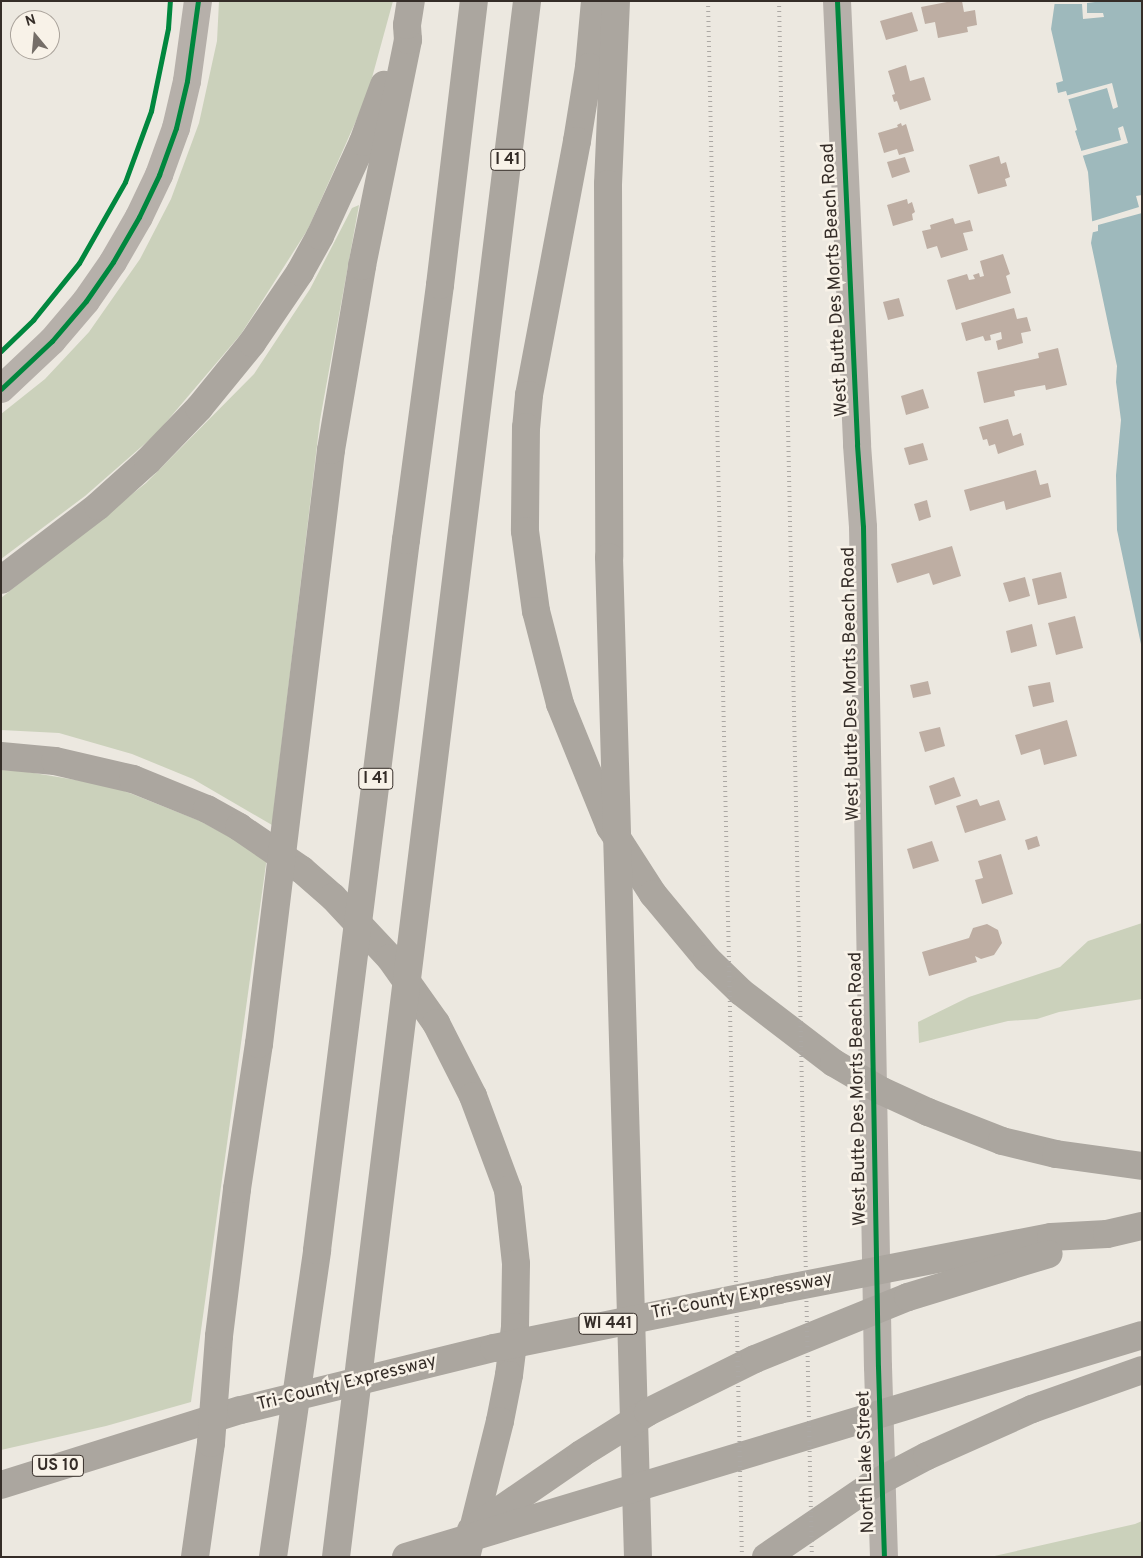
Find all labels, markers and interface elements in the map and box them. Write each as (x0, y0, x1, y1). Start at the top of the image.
north arrow (10, 10, 60, 60)
text: N (23, 12, 38, 31)
street label: West Butte Des Morts Beach Road (818, 143, 854, 417)
road number: I 41 (489, 146, 527, 174)
street label: West Butte Des Morts Beach Road (839, 547, 865, 821)
road number: I 41 (357, 766, 395, 792)
street label: West Butte Des Morts Beach Road (846, 952, 872, 1226)
street label: Tri-County Expressway (649, 1269, 835, 1325)
road number: WI 441 (578, 1310, 638, 1338)
street label: Tri-County Expressway (255, 1351, 439, 1417)
street label: North Lake Street (854, 1390, 880, 1534)
road number: US 10 (32, 1452, 84, 1480)

